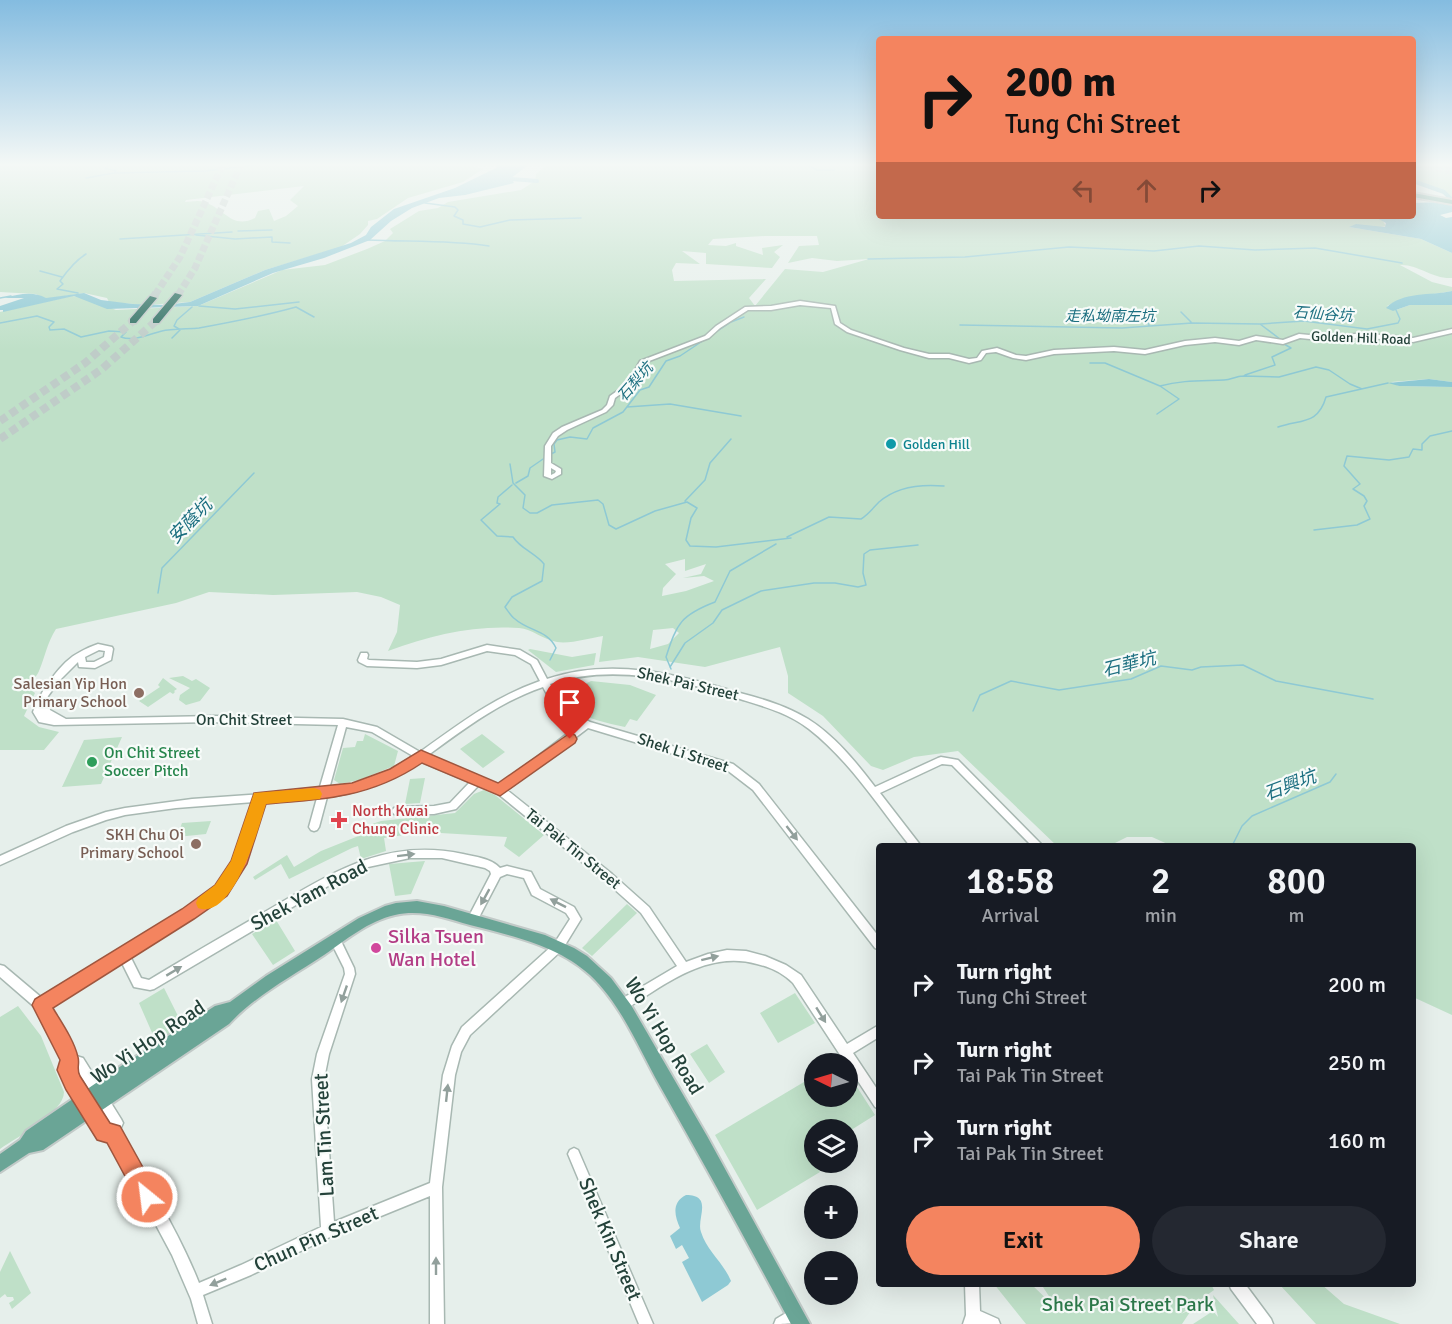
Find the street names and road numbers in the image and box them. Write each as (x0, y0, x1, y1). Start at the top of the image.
street label: Golden Hill Road (1311, 328, 1411, 348)
street label: Shek Pai Street (635, 663, 741, 705)
street label: On Chit Street (196, 710, 292, 730)
street label: Shek Li Street (635, 729, 732, 777)
street label: Tai Pak Tin Street (521, 804, 625, 894)
street label: Shek Yam Road (246, 854, 372, 936)
street label: Wo Yi Hop Road (619, 973, 709, 1099)
street label: Wo Yi Hop Road (86, 995, 210, 1089)
street label: Lam Tin Street (308, 1073, 340, 1197)
street label: Shek Kin Street (573, 1174, 647, 1304)
street label: Chun Pin Street (250, 1200, 382, 1278)

